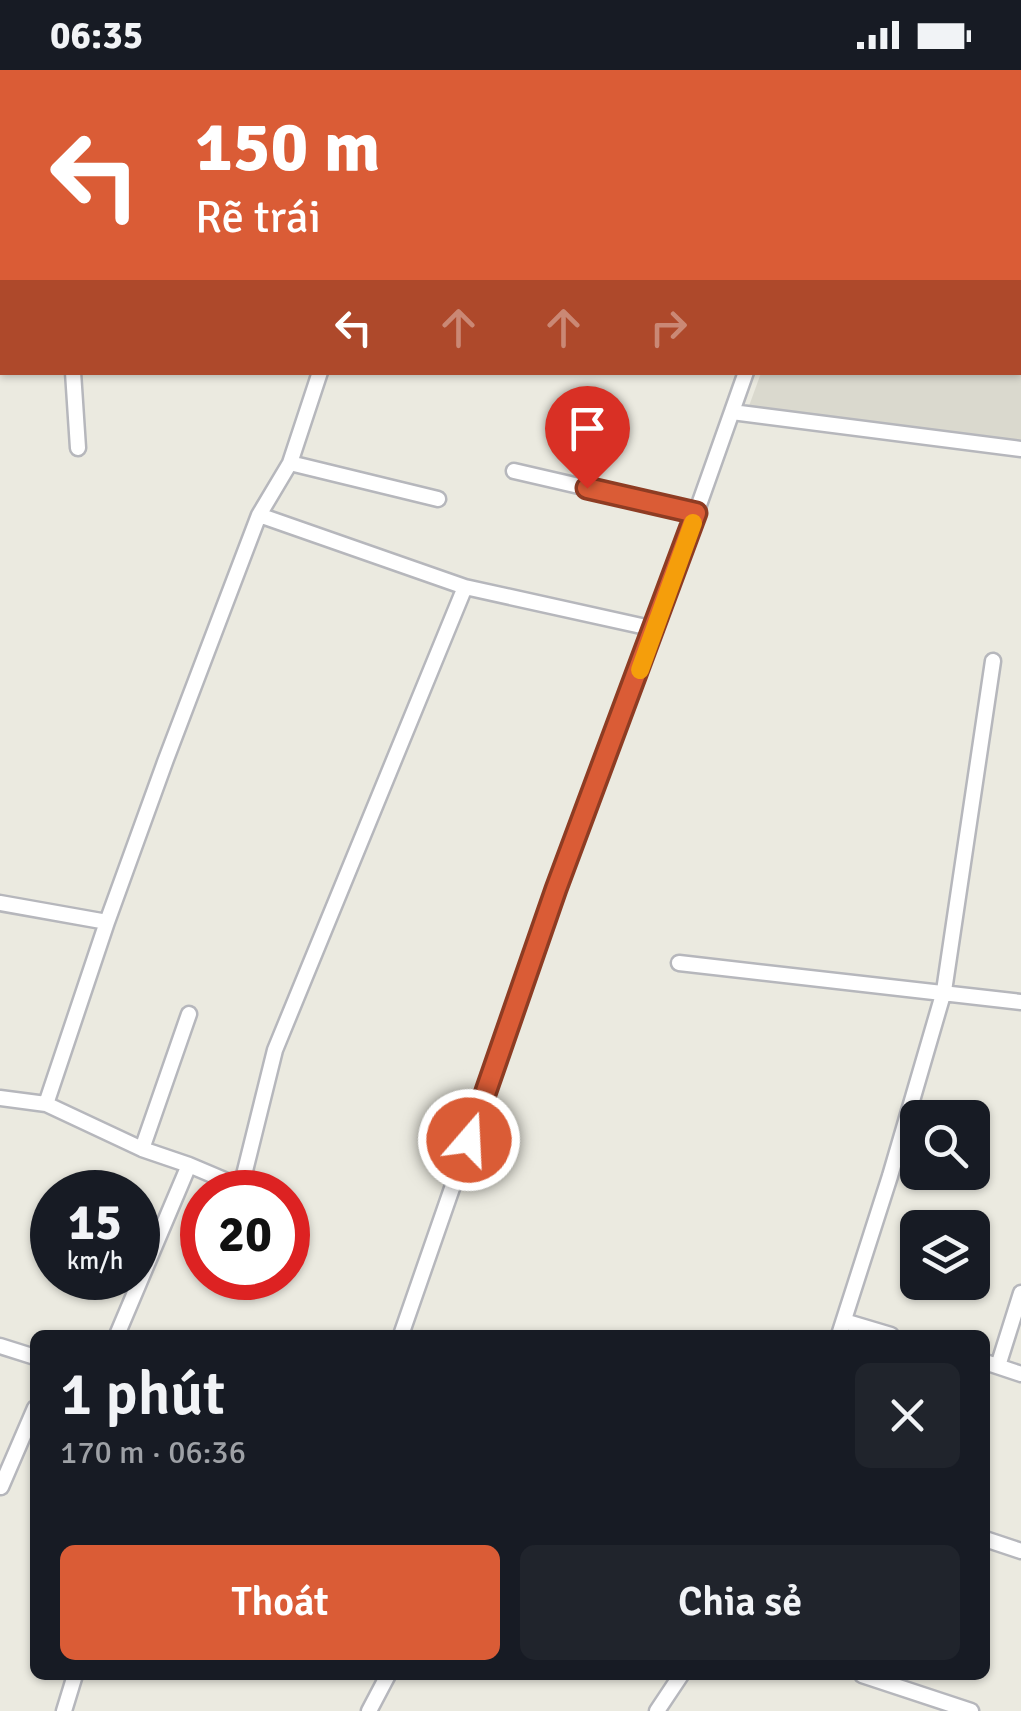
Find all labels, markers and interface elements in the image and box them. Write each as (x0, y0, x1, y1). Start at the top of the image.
text: 06:35 (50, 12, 143, 59)
text: 150 m (195, 104, 380, 190)
icon: left (30, 110, 160, 240)
text: Rẽ trái (195, 190, 321, 245)
icon: left (326, 300, 381, 355)
icon: ahead (431, 300, 486, 355)
icon: ahead (536, 300, 591, 355)
icon: right (641, 300, 696, 355)
pin (545, 386, 630, 489)
icon: arrive (560, 401, 615, 456)
position arrow (417, 1088, 521, 1192)
map controls (900, 1100, 990, 1300)
button: search (900, 1100, 990, 1190)
speed limit sign: 20 (180, 1170, 310, 1300)
text: 15 (68, 1192, 122, 1254)
button: layers (900, 1210, 990, 1300)
text: km/h (67, 1245, 123, 1276)
text: 1 phút (60, 1358, 225, 1432)
button: close (855, 1363, 960, 1468)
text: 170 m · 06:36 (60, 1433, 246, 1472)
button: Thoát (60, 1545, 500, 1660)
button: Chia sẻ (520, 1545, 960, 1660)

